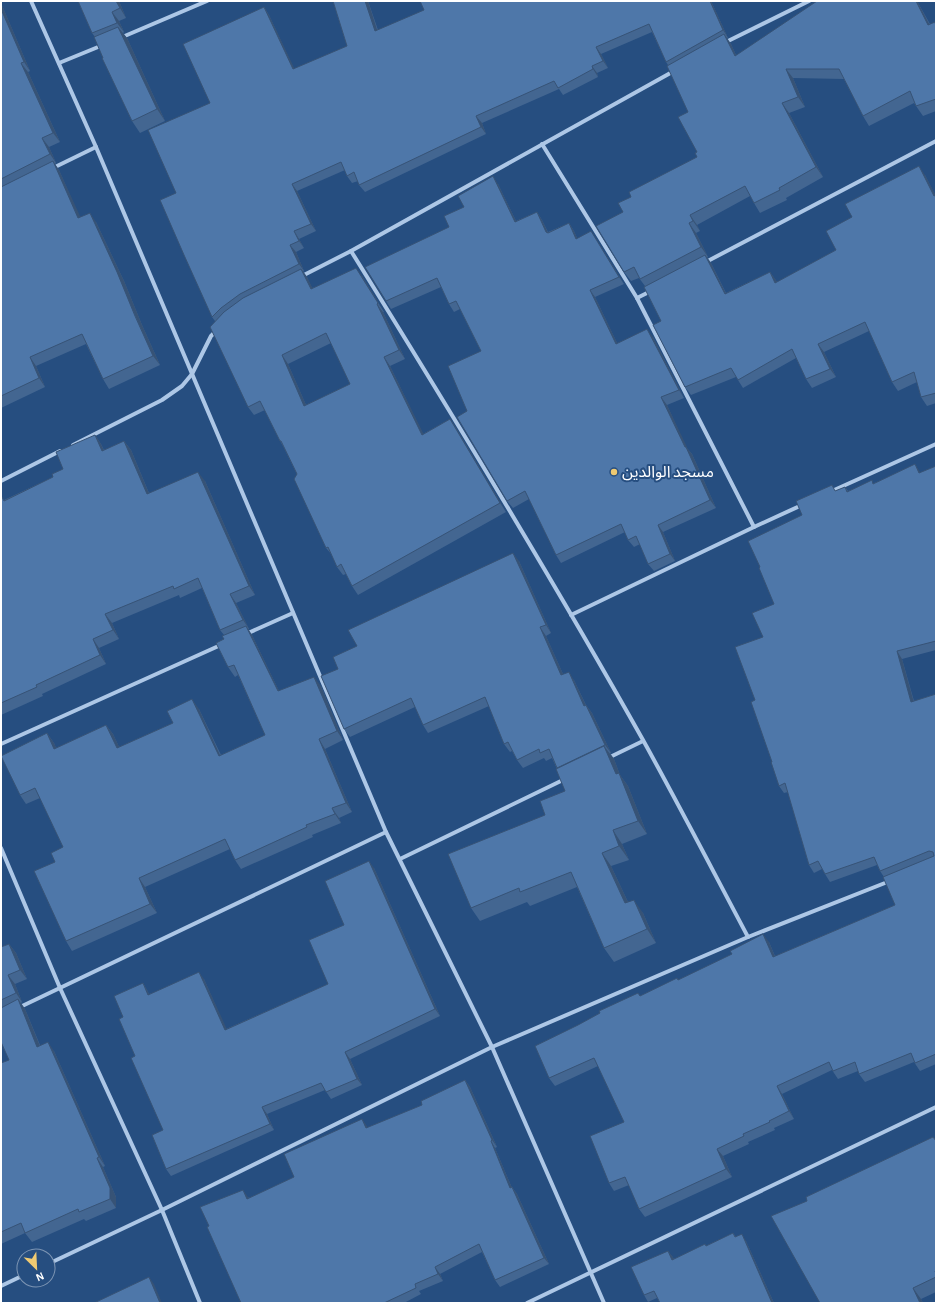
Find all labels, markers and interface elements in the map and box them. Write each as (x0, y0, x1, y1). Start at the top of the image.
place label: مسجد الوالدين (622, 464, 714, 481)
marker: مسجد الوالدين (609, 467, 619, 477)
north arrow (16, 1248, 56, 1288)
text: N (34, 1270, 46, 1283)

